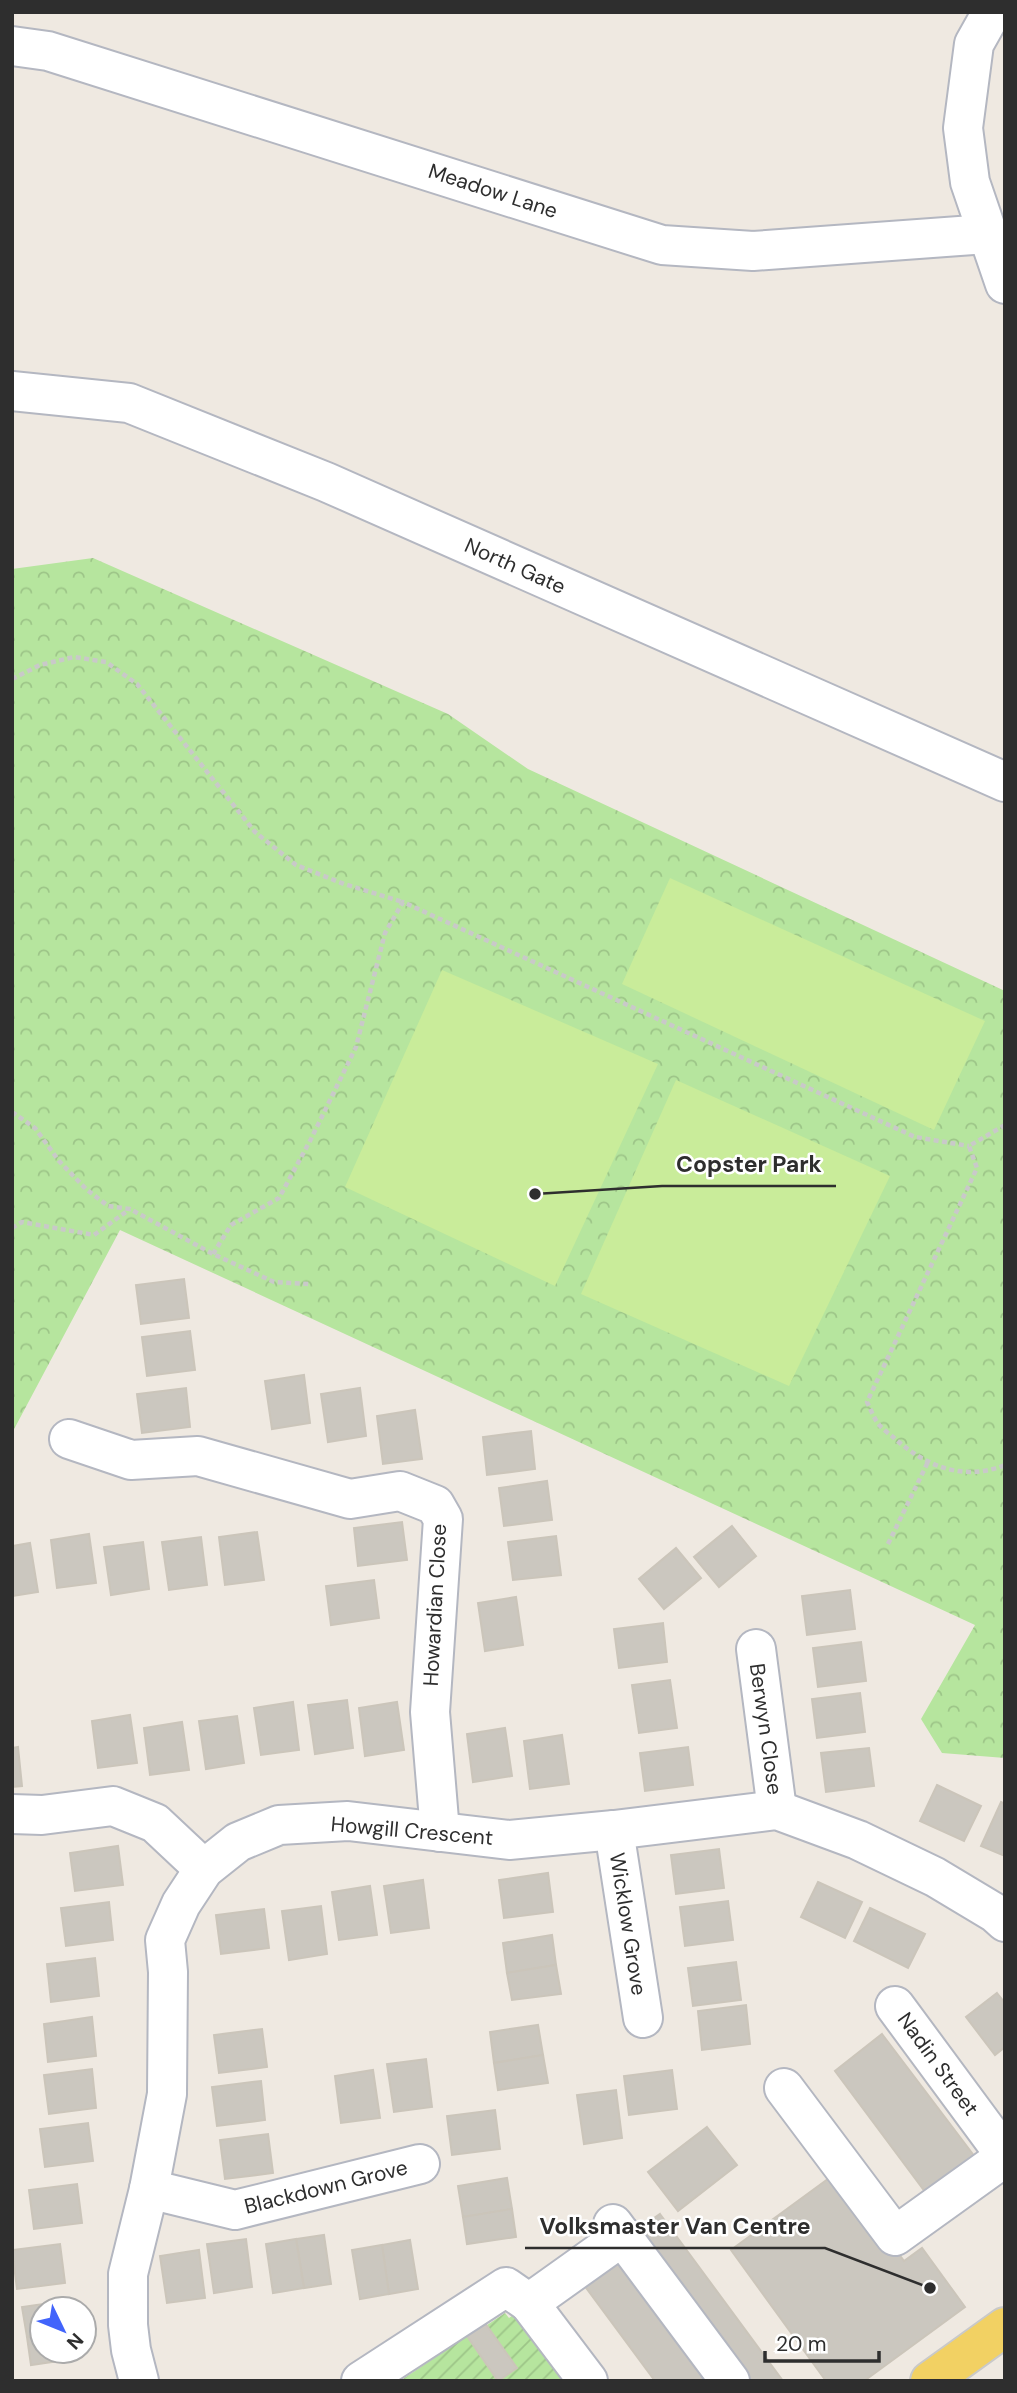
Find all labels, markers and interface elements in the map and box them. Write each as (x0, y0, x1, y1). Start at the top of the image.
street label: Meadow Lane (425, 157, 561, 225)
street label: North Gate (460, 531, 570, 601)
callout: Copster Park (662, 1142, 836, 1186)
text: Copster Park (676, 1149, 822, 1179)
street label: Howardian Close (417, 1523, 453, 1687)
street label: Berwyn Close (743, 1662, 789, 1797)
street label: Howgill Crescent (330, 1810, 494, 1852)
street label: Wicklow Grove (603, 1851, 653, 1997)
street label: Nadin Street (891, 2007, 985, 2121)
street label: Blackdown Grove (242, 2153, 411, 2221)
callout: Volksmaster Van Centre (525, 2204, 825, 2248)
text: Volksmaster Van Centre (539, 2211, 811, 2241)
north arrow (28, 2295, 98, 2365)
scale bar (765, 2320, 879, 2364)
text: N (61, 2328, 89, 2355)
text: 20 m (776, 2330, 827, 2358)

